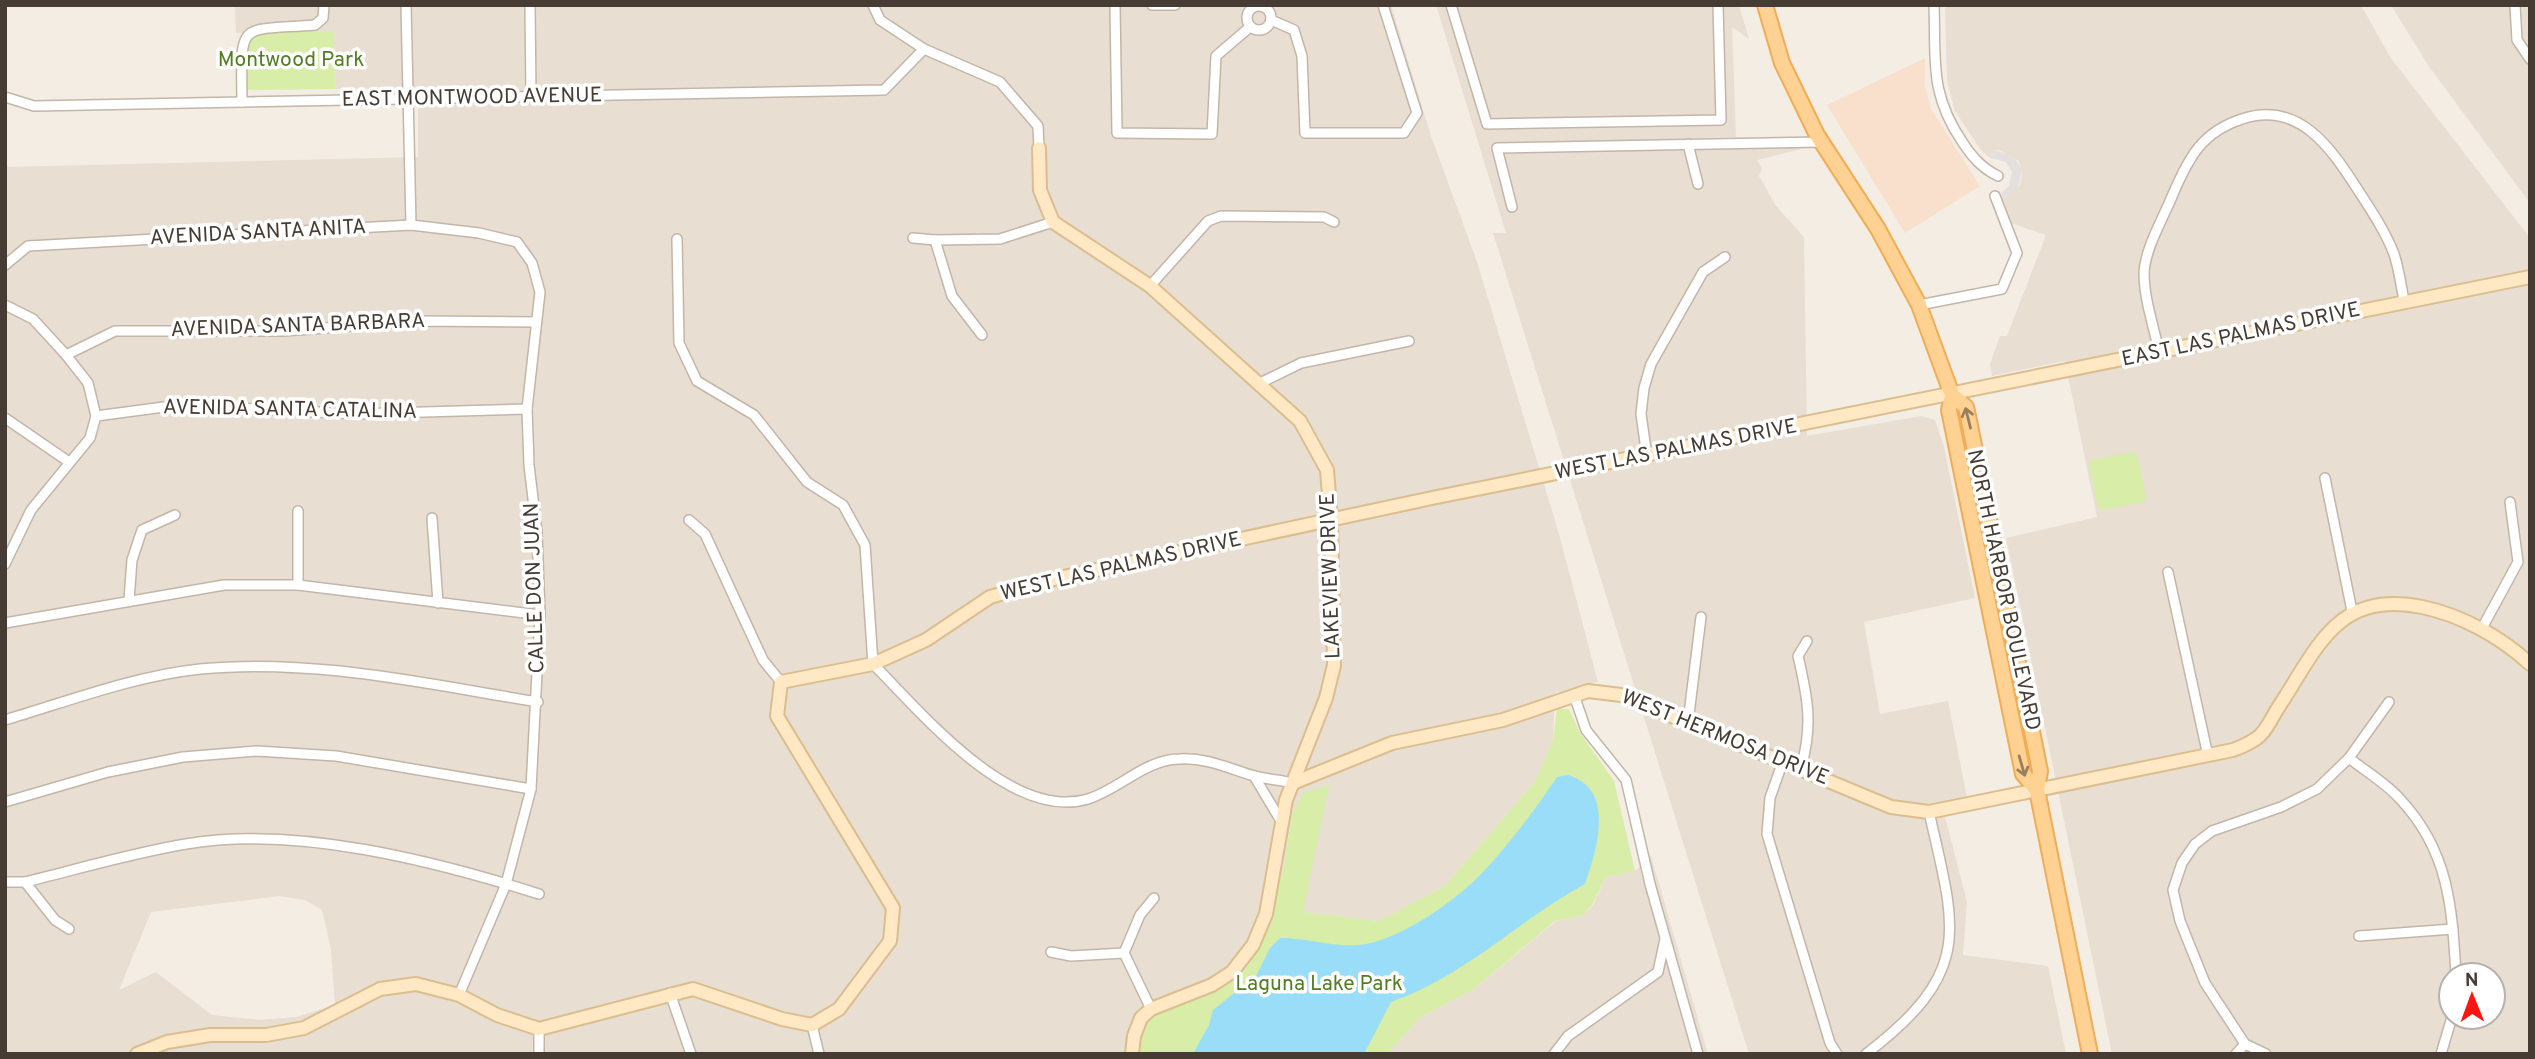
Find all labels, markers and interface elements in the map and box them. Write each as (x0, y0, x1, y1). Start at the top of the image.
park label: Montwood Park (218, 47, 364, 74)
street label: EAST MONTWOOD AVENUE (341, 82, 603, 114)
street label: AVENIDA SANTA ANITA (149, 214, 367, 252)
street label: EAST LAS PALMAS DRIVE (2119, 297, 2363, 373)
street label: AVENIDA SANTA BARBARA (170, 308, 426, 344)
street label: AVENIDA SANTA CATALINA (163, 394, 417, 426)
one-way arrow (1961, 407, 1974, 430)
street label: WEST LAS PALMAS DRIVE (1553, 413, 1799, 487)
street label: NORTH HARBOR BOULEVARD (1960, 447, 2046, 733)
street label: LAKEVIEW DRIVE (1315, 493, 1347, 659)
street label: CALLE DON JUAN (519, 502, 551, 674)
street label: WEST LAS PALMAS DRIVE (998, 526, 1244, 608)
street label: WEST HERMOSA DRIVE (1617, 684, 1833, 792)
one-way arrow (2017, 754, 2030, 776)
north arrow (2437, 961, 2507, 1031)
text: N (2465, 969, 2479, 993)
park label: Laguna Lake Park (1235, 971, 1403, 998)

